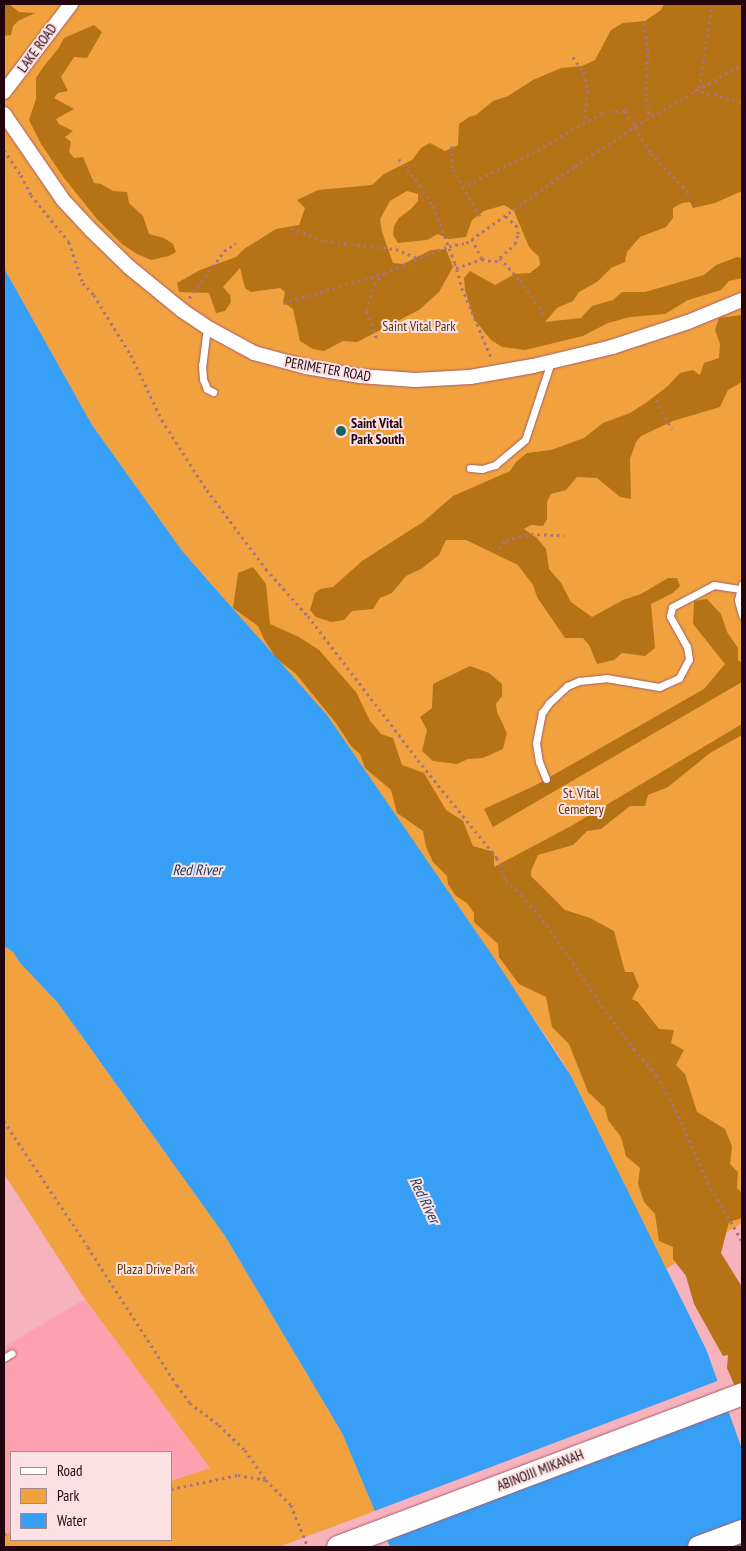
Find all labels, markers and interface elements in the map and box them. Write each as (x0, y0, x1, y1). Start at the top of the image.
street label: LAKE ROAD (14, 20, 60, 76)
park label: Saint Vital Park (382, 318, 456, 334)
street label: PERIMETER ROAD (284, 353, 372, 385)
place label: Saint Vital Park South (351, 415, 405, 448)
marker: Saint Vital Park South (335, 425, 347, 437)
park label: St. Vital Cemetery (558, 785, 604, 818)
water label: Red River (172, 861, 222, 879)
water label: Red River (406, 1174, 444, 1226)
park label: Plaza Drive Park (117, 1261, 195, 1277)
street label: ABINOJII MIKANAH (494, 1446, 586, 1494)
legend (10, 1451, 172, 1541)
text: Road (57, 1461, 83, 1480)
text: Park (57, 1486, 79, 1505)
text: Water (57, 1511, 87, 1530)

